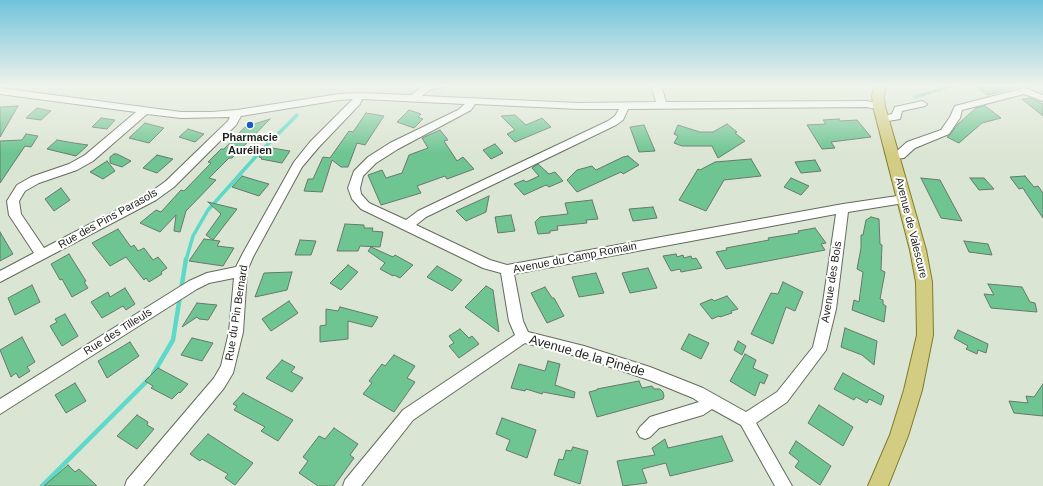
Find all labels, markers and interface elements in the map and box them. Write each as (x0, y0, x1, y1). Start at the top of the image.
marker: Pharmacie Aurélien (245, 120, 255, 130)
place label: Pharmacie Aurélien (222, 131, 278, 157)
street label: Avenue de Valescure (892, 176, 930, 280)
street label: Rue des Pins Parasols (56, 186, 160, 252)
street label: Avenue du Camp Romain (512, 240, 638, 276)
street label: Avenue des Bois (819, 240, 845, 324)
street label: Rue du Pin Bernard (223, 264, 251, 362)
street label: Rue des Tilleuls (81, 306, 155, 358)
street label: Avenue de la Pinède (527, 332, 647, 380)

